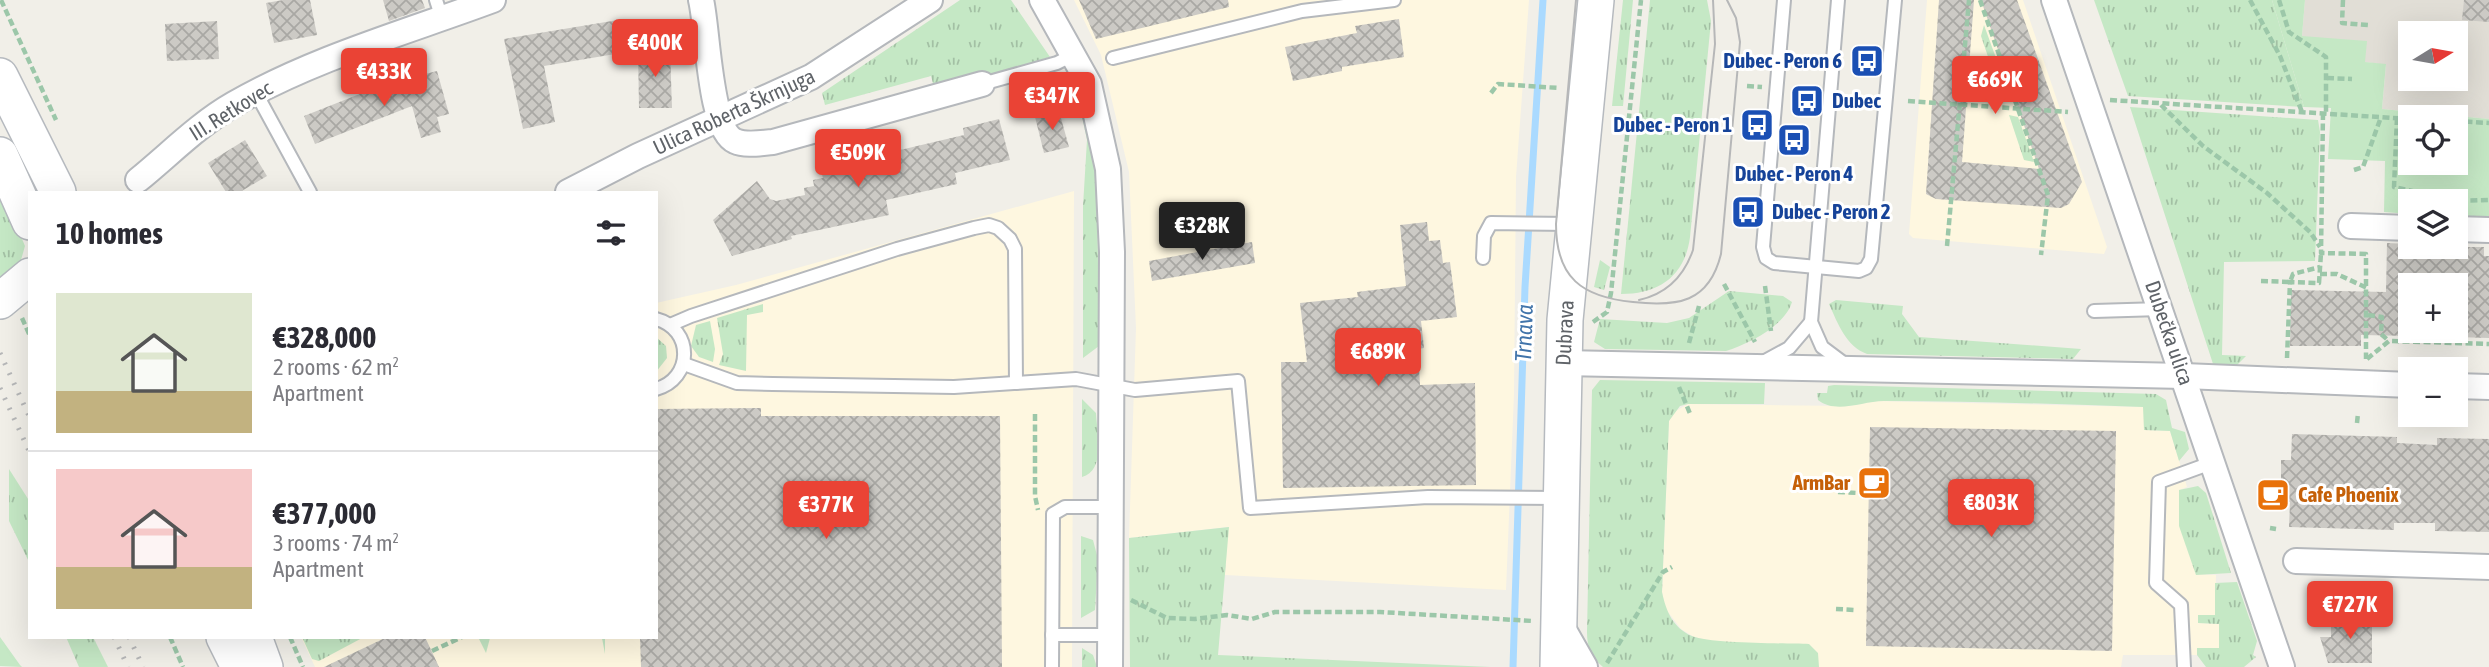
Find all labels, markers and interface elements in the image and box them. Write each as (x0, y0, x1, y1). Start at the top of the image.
pin: €400K (606, 20, 704, 79)
north arrow (2398, 21, 2468, 91)
map controls (2398, 21, 2468, 427)
text: €400K (628, 29, 682, 55)
bus stop icon: Dubec - Peron 6 (1848, 42, 1886, 80)
pin: €433K (335, 48, 433, 108)
place label: Dubec - Peron 6 (1723, 48, 1842, 72)
pin: €669K (1946, 57, 2044, 116)
text: €433K (357, 58, 411, 84)
street label: Ulica Roberta Škrnjuga (649, 63, 818, 159)
text: €669K (1968, 66, 2022, 92)
pin: €347K (1003, 72, 1101, 132)
street label: III. Retkovec (185, 75, 276, 145)
text: €347K (1025, 82, 1079, 108)
bus stop icon: Dubec (1788, 82, 1826, 120)
place label: Dubec (1832, 88, 1881, 112)
button: locate (2398, 105, 2468, 175)
bus stop icon: Dubec - Peron 1 (1738, 106, 1776, 144)
place label: Dubec - Peron 1 (1613, 112, 1732, 136)
bus stop icon: Dubec - Peron 4 (1775, 121, 1813, 159)
pin: €509K (809, 130, 907, 189)
text: €509K (831, 139, 885, 165)
place label: Dubec - Peron 4 (1735, 161, 1853, 185)
button: layers (2398, 189, 2468, 259)
bus stop icon: Dubec - Peron 2 (1729, 193, 1767, 231)
place label: Dubec - Peron 2 (1772, 199, 1891, 223)
pin: €328K (1153, 202, 1251, 262)
text: €328K (1175, 212, 1229, 238)
icon: filters (592, 214, 630, 252)
text: 10 homes (56, 216, 163, 250)
button: + (2398, 273, 2468, 343)
street label: Dubečka ulica (2141, 277, 2199, 388)
street label: Dubrava (1550, 300, 1578, 366)
water label: Trnava (1510, 304, 1538, 362)
text: €328,000 (273, 320, 376, 354)
icon: home (112, 321, 196, 405)
pin: €689K (1329, 328, 1427, 388)
text: €689K (1351, 338, 1405, 364)
text: 2 rooms · 62 m² (273, 354, 399, 380)
button: − (2398, 357, 2468, 427)
text: Apartment (273, 380, 364, 406)
cafe icon: ArmBar (1855, 464, 1893, 502)
place label: ArmBar (1791, 470, 1851, 494)
cafe icon: Cafe Phoenix (2254, 476, 2292, 514)
pin: €803K (1942, 480, 2040, 539)
pin: €377K (777, 482, 875, 541)
place label: Cafe Phoenix (2298, 482, 2399, 506)
text: €803K (1964, 489, 2018, 515)
text: €377K (799, 491, 853, 517)
text: €377,000 (273, 496, 376, 530)
icon: home (112, 497, 196, 581)
text: 3 rooms · 74 m² (273, 530, 399, 556)
text: Apartment (273, 556, 364, 582)
pin: €727K (2301, 582, 2399, 641)
text: €727K (2323, 591, 2377, 617)

